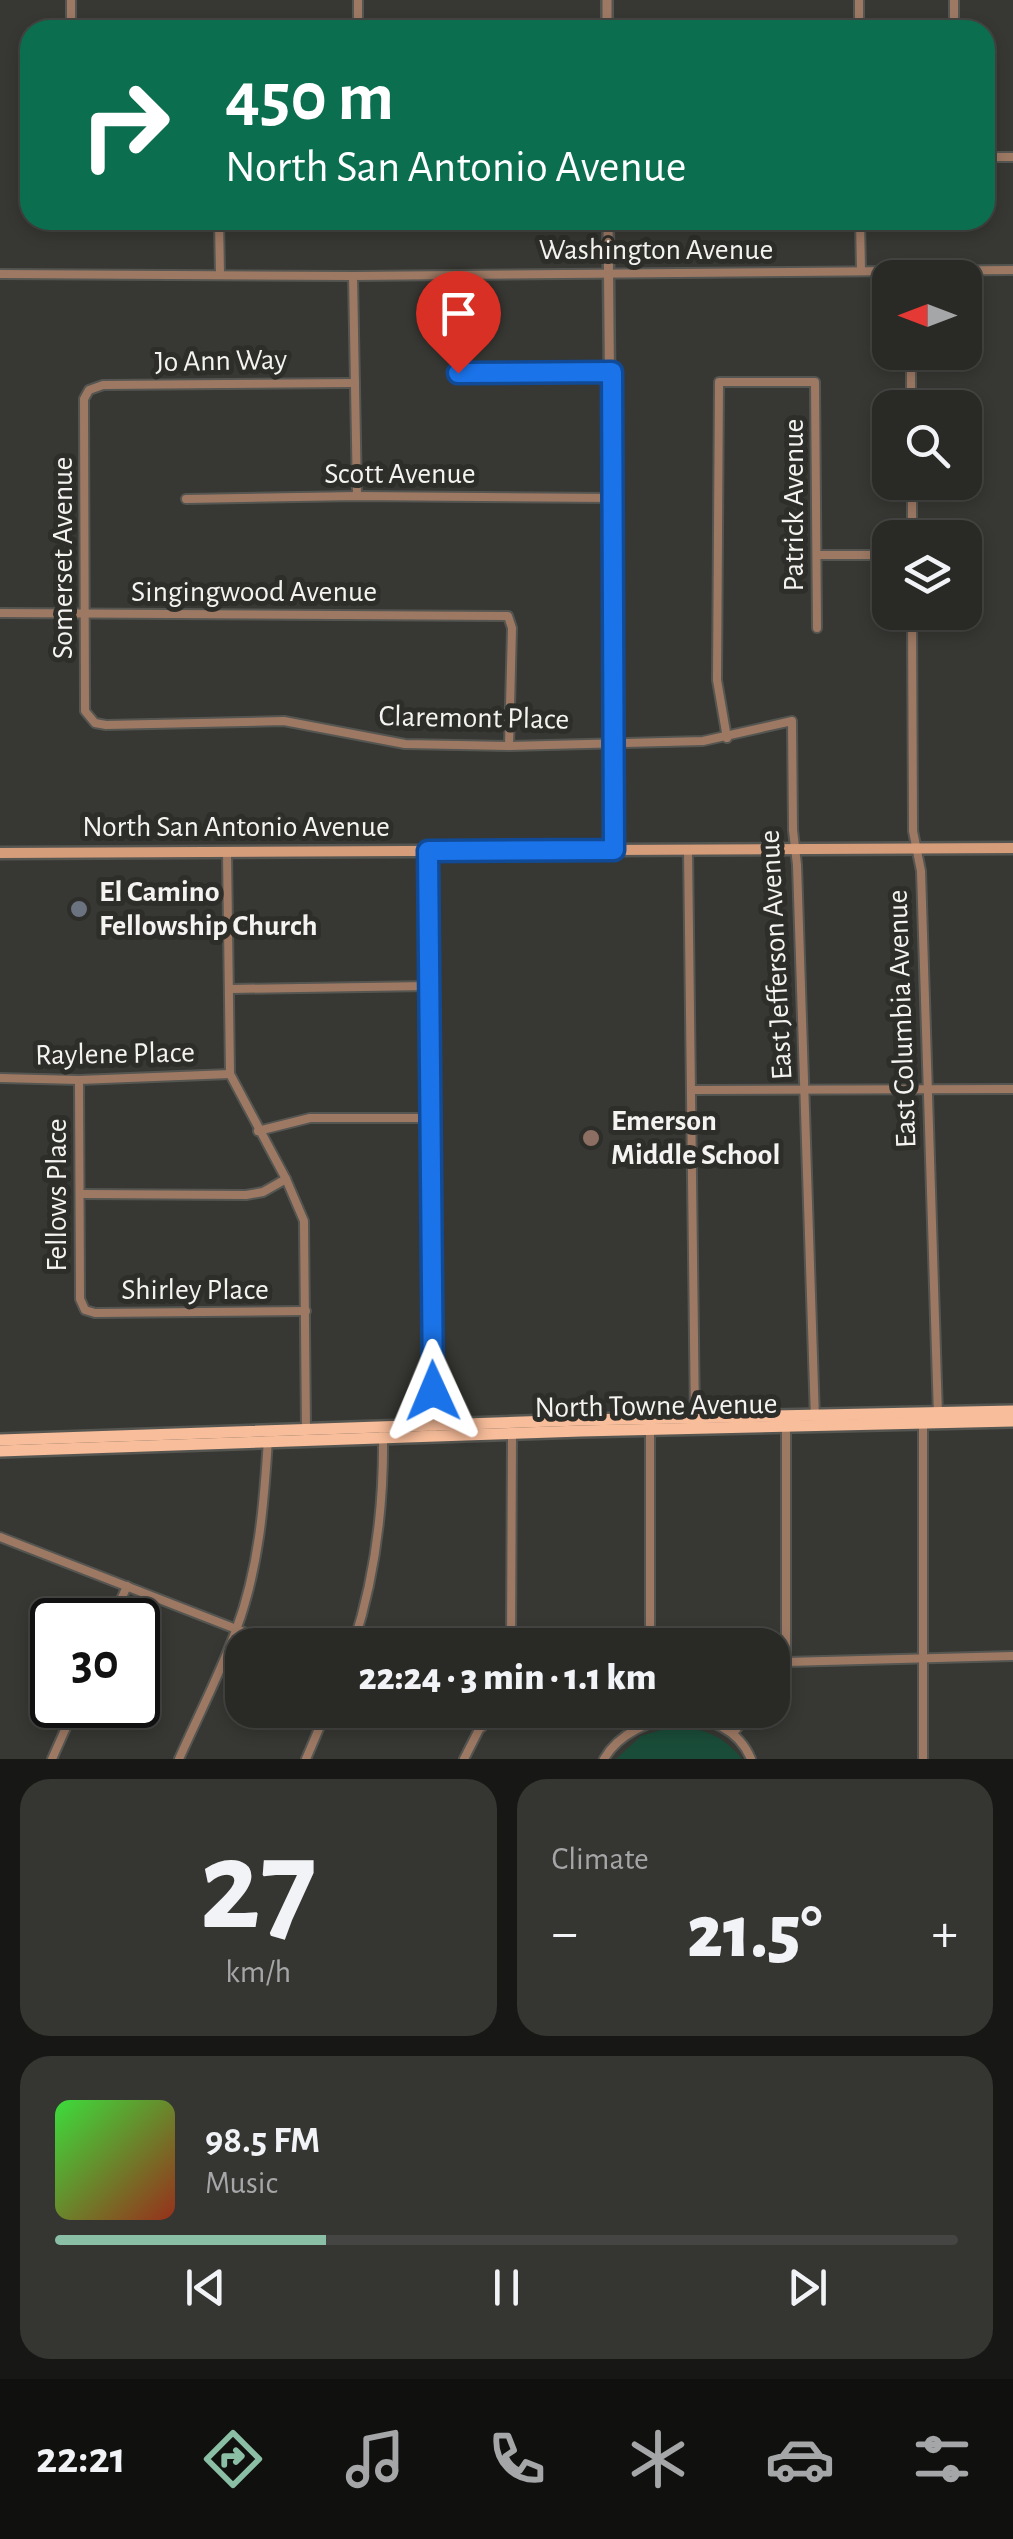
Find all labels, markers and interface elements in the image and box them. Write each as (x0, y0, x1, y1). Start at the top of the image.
icon: right (60, 60, 190, 190)
text: 450 m (225, 63, 394, 133)
text: North San Antonio Avenue (225, 145, 686, 190)
street label: Washington Avenue (539, 235, 773, 265)
north arrow (872, 260, 982, 370)
map controls (872, 260, 982, 630)
pin (416, 271, 501, 374)
icon: arrive (431, 286, 486, 341)
street label: Jo Ann Way (155, 345, 288, 377)
button: search (872, 390, 982, 500)
street label: Patrick Avenue (779, 419, 809, 591)
street label: Somerset Avenue (48, 457, 78, 659)
street label: Scott Avenue (324, 459, 476, 489)
button: layers (872, 520, 982, 630)
street label: Singingwood Avenue (131, 577, 377, 607)
street label: Claremont Place (378, 701, 570, 735)
street label: North San Antonio Avenue (82, 812, 390, 842)
street label: East Jefferson Avenue (754, 829, 798, 1081)
place label: El Camino Fellowship Church (99, 877, 317, 941)
street label: East Columbia Avenue (882, 889, 922, 1149)
marker: El Camino Fellowship Church (68, 898, 90, 920)
street label: Raylene Place (35, 1038, 195, 1070)
place label: Emerson Middle School (611, 1106, 780, 1170)
street label: Fellows Place (42, 1118, 72, 1272)
marker: Emerson Middle School (580, 1127, 602, 1149)
street label: Shirley Place (121, 1275, 269, 1305)
position arrow (381, 1339, 485, 1443)
street label: North Towne Avenue (534, 1389, 778, 1423)
speed limit sign: 30 (30, 1598, 160, 1728)
text: 22:24 · 3 min · 1.1 km (358, 1659, 657, 1697)
text: 27 (200, 1823, 317, 1953)
text: Climate (552, 1843, 649, 1875)
text: 21.5° (687, 1896, 822, 1971)
text: − (552, 1906, 578, 1961)
text: + (932, 1906, 958, 1961)
text: km/h (225, 1956, 291, 1988)
text: 98.5 FM (205, 2122, 320, 2160)
text: Music (205, 2167, 278, 2199)
icon: previous (178, 2260, 233, 2315)
icon: pause (479, 2260, 534, 2315)
icon: next (780, 2260, 835, 2315)
icon: directions (198, 2424, 268, 2494)
icon: music (340, 2424, 410, 2494)
icon: phone (482, 2424, 552, 2494)
icon: climate (623, 2424, 693, 2494)
icon: car (765, 2424, 835, 2494)
icon: filters (907, 2424, 977, 2494)
text: 22:21 (36, 2436, 126, 2481)

